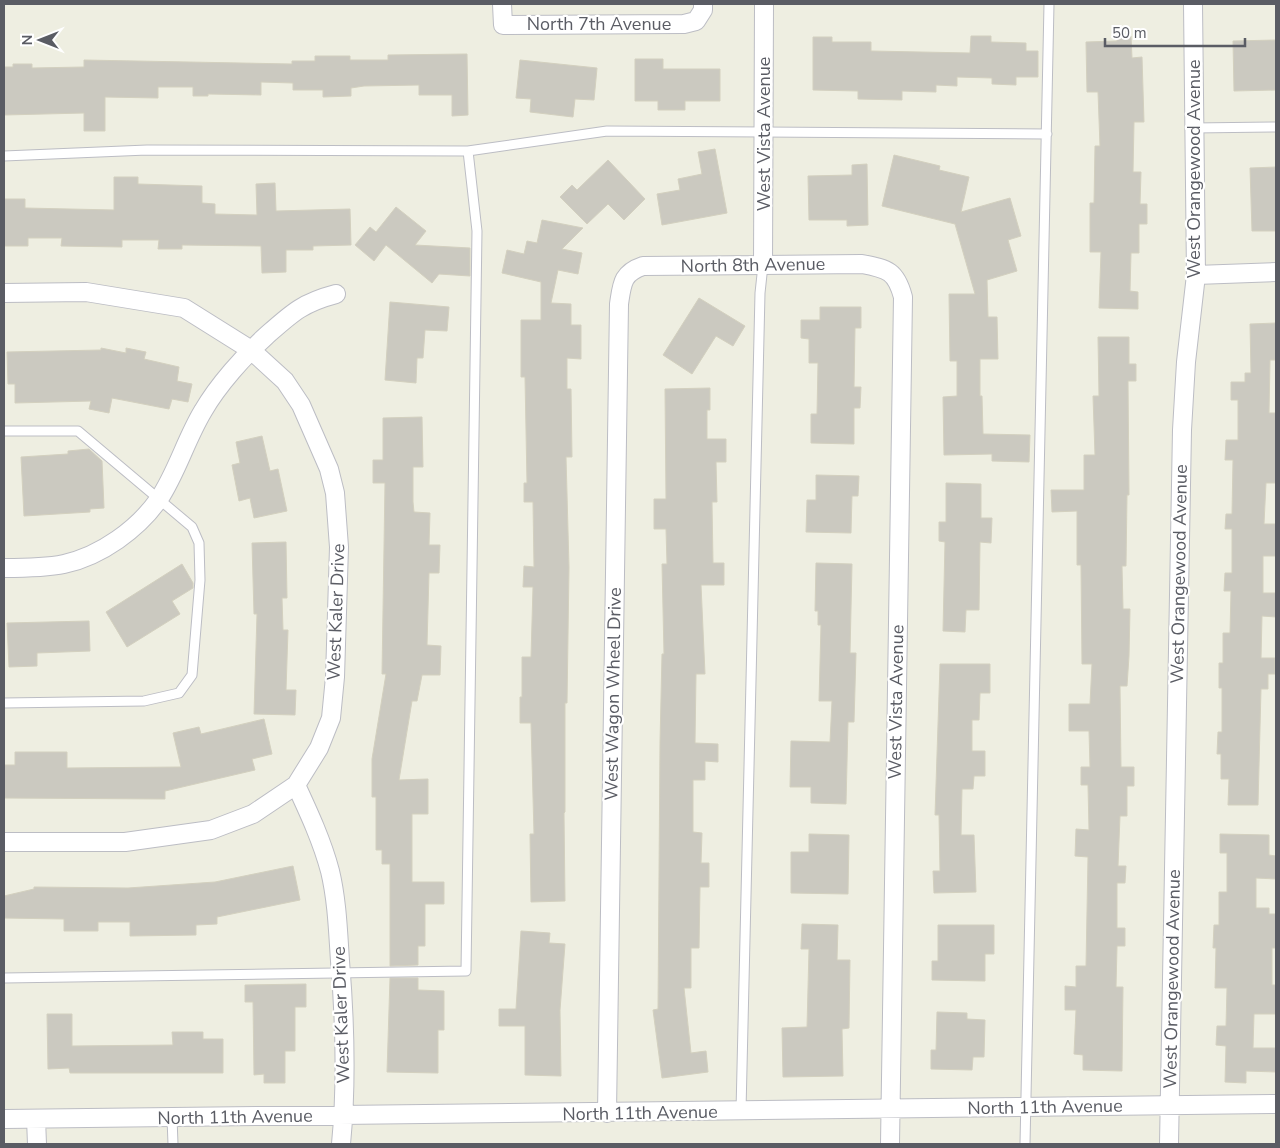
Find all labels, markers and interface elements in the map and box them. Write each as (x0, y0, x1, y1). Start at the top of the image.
street label: North 7th Avenue (527, 12, 671, 36)
north arrow (15, 15, 65, 65)
scale bar (1105, 15, 1245, 47)
text: 50 m (1112, 23, 1147, 43)
text: N (18, 35, 37, 45)
street label: West Vista Avenue (752, 57, 776, 211)
street label: West Orangewood Avenue (1182, 59, 1206, 279)
street label: North 8th Avenue (680, 252, 826, 278)
street label: West Orangewood Avenue (1165, 464, 1193, 684)
street label: West Kaler Drive (322, 543, 350, 681)
street label: West Wagon Wheel Drive (599, 587, 627, 801)
street label: West Vista Avenue (883, 624, 909, 780)
street label: West Orangewood Avenue (1158, 869, 1186, 1089)
street label: West Kaler Drive (327, 946, 355, 1084)
street label: North 11th Avenue (967, 1094, 1123, 1120)
street label: North 11th Avenue (562, 1100, 718, 1126)
street label: North 11th Avenue (157, 1104, 313, 1130)

